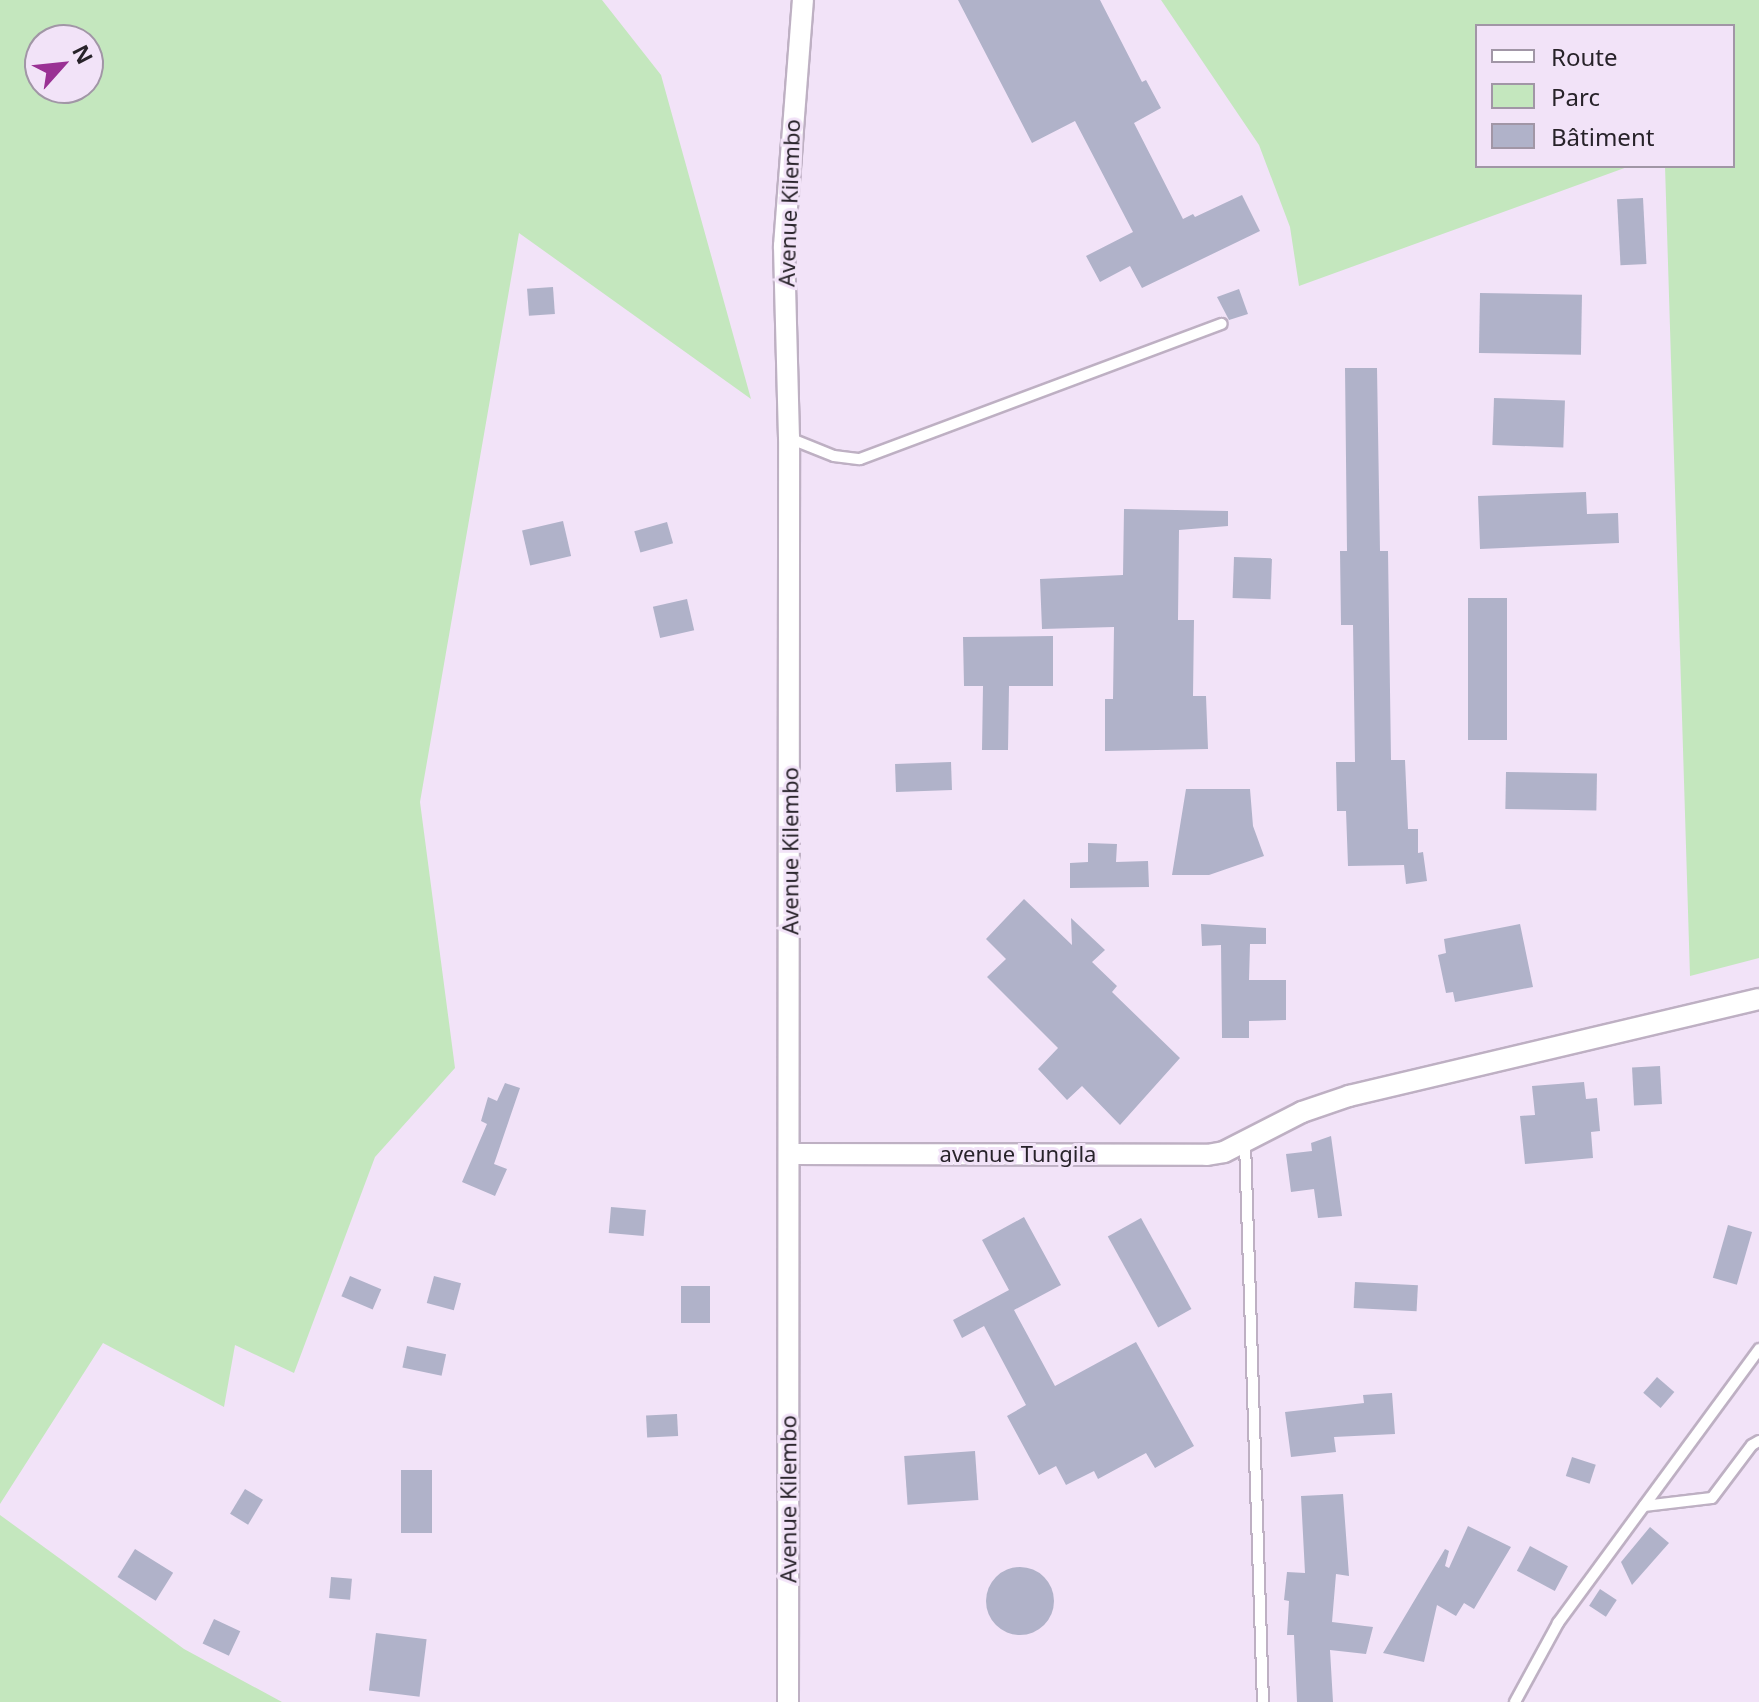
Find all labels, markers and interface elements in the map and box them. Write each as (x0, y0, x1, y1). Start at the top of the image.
north arrow (24, 24, 104, 104)
legend (1475, 24, 1735, 168)
text: N (66, 39, 101, 69)
text: Route (1551, 40, 1617, 73)
text: Parc (1551, 80, 1600, 113)
street label: Avenue Kilembo (773, 119, 805, 287)
text: Bâtiment (1551, 120, 1654, 153)
street label: Avenue Kilembo (777, 767, 803, 935)
street label: avenue Tungila (940, 1141, 1096, 1167)
street label: Avenue Kilembo (775, 1415, 801, 1583)

